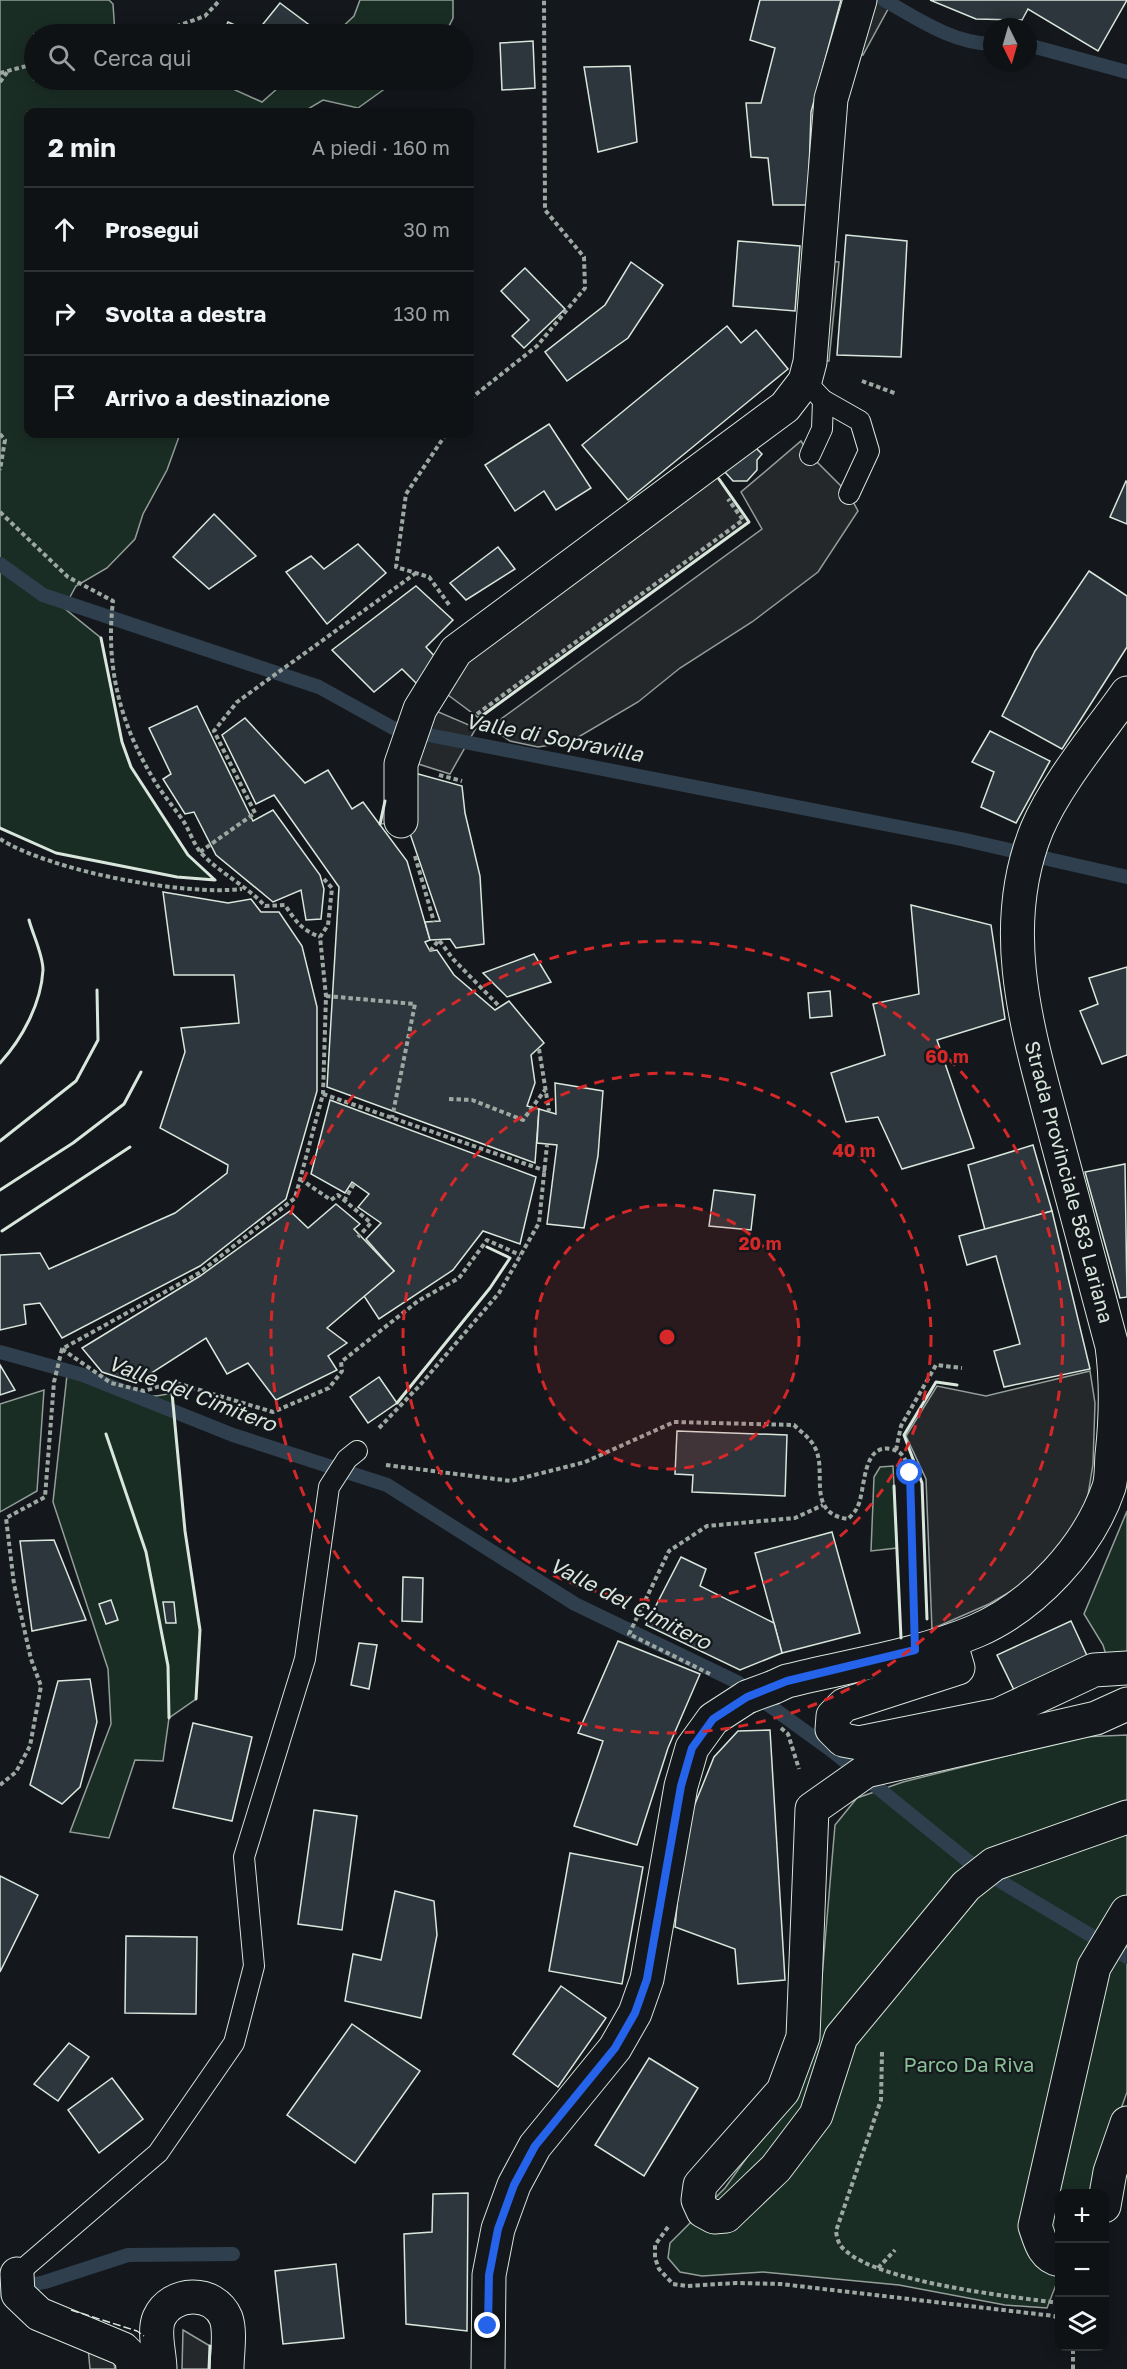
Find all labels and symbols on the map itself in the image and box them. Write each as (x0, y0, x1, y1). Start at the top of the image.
north arrow (983, 18, 1037, 72)
water label: Valle di Sopravilla (463, 707, 646, 767)
street label: Strada Provinciale 583 Lariana (1021, 1038, 1119, 1325)
text: 60 m (925, 1045, 969, 1067)
text: 40 m (832, 1139, 876, 1161)
text: 20 m (739, 1232, 781, 1254)
centre of rings (657, 1327, 677, 1347)
water label: Valle del Cimitero (105, 1349, 281, 1438)
route start (896, 1459, 922, 1485)
water label: Valle del Cimitero (545, 1551, 717, 1656)
park label: Parco Da Riva (904, 2052, 1034, 2076)
route end (474, 2312, 500, 2338)

